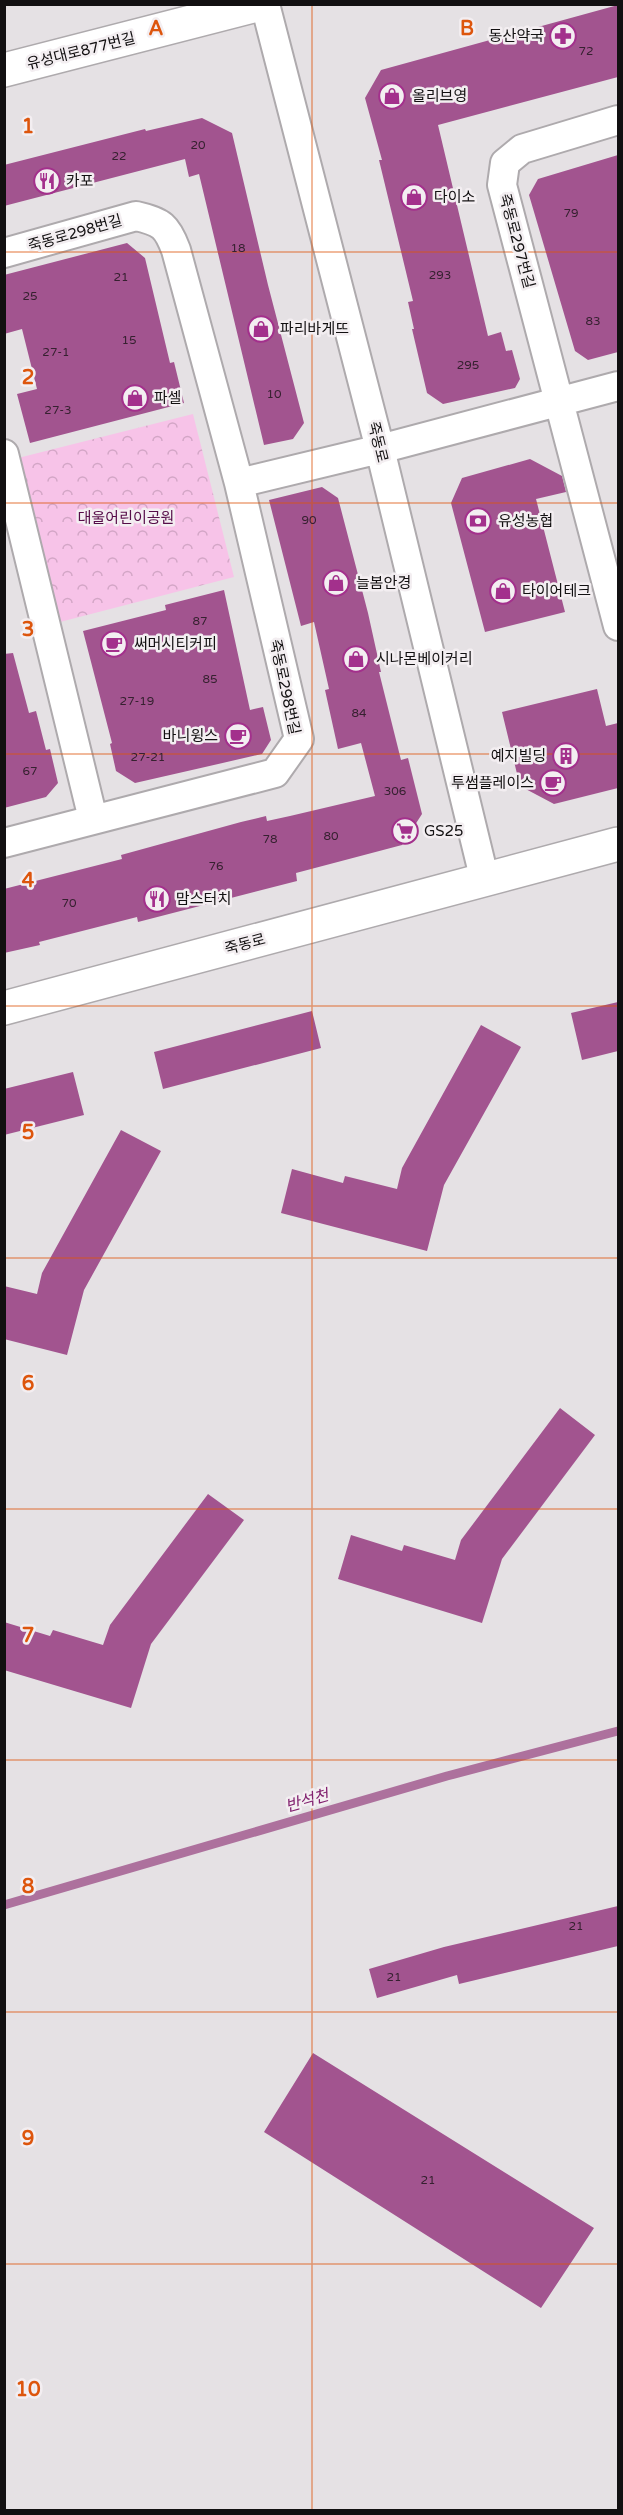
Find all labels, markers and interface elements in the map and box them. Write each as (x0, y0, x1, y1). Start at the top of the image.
text: A (149, 17, 164, 41)
text: B (460, 17, 474, 41)
pharmacy icon: 동산약국 (548, 21, 578, 51)
place label: 동산약국 (489, 27, 544, 45)
street label: 유성대로877번길 (25, 29, 137, 73)
house number: 72 (578, 44, 594, 58)
shop icon: 올리브영 (377, 81, 407, 111)
place label: 올리브영 (412, 87, 467, 105)
text: 1 (22, 115, 34, 139)
house number: 20 (190, 138, 206, 152)
house number: 22 (111, 149, 127, 163)
restaurant icon: 카포 (32, 166, 62, 196)
place label: 카포 (66, 172, 94, 190)
shop icon: 다이소 (399, 182, 429, 212)
place label: 다이소 (434, 188, 476, 206)
street label: 죽동로297번길 (496, 192, 538, 290)
house number: 79 (563, 206, 579, 220)
street label: 죽동로298번길 (26, 211, 124, 255)
house number: 18 (230, 241, 246, 255)
house number: 293 (429, 268, 451, 282)
house number: 21 (113, 270, 129, 284)
house number: 25 (22, 289, 38, 303)
shop icon: 파리바게뜨 (246, 314, 276, 344)
house number: 83 (585, 314, 601, 328)
place label: 파리바게뜨 (280, 320, 349, 338)
house number: 15 (121, 333, 137, 347)
house number: 27-1 (42, 345, 70, 359)
house number: 295 (457, 358, 479, 372)
text: 2 (22, 366, 34, 390)
shop icon: 파셀 (120, 383, 150, 413)
house number: 10 (266, 387, 282, 401)
place label: 파셀 (154, 389, 182, 407)
house number: 27-3 (44, 403, 72, 417)
street label: 죽동로 (364, 420, 392, 464)
bank icon: 유성농협 (463, 506, 493, 536)
park label: 대울어린이공원 (78, 509, 174, 527)
place label: 유성농협 (498, 512, 553, 530)
house number: 90 (301, 513, 317, 527)
shop icon: 늘봄안경 (321, 568, 351, 598)
place label: 늘봄안경 (356, 574, 411, 592)
shop icon: 타이어테크 (488, 576, 518, 606)
place label: 타이어테크 (522, 582, 591, 600)
house number: 87 (192, 614, 208, 628)
text: 3 (22, 618, 34, 642)
cafe icon: 써머시티커피 (99, 629, 129, 659)
place label: 써머시티커피 (134, 635, 217, 653)
street label: 죽동로298번길 (266, 638, 304, 736)
shop icon: 시나몬베이커리 (341, 644, 371, 674)
place label: 시나몬베이커리 (376, 650, 473, 668)
house number: 85 (202, 672, 218, 686)
house number: 27-19 (120, 694, 154, 708)
house number: 84 (351, 706, 367, 720)
cafe icon: 바니윙스 (223, 721, 253, 751)
place label: 바니윙스 (163, 727, 218, 745)
building icon: 예지빌딩 (551, 741, 581, 771)
place label: 예지빌딩 (491, 747, 546, 765)
house number: 27-21 (131, 750, 165, 764)
house number: 67 (22, 764, 38, 778)
cafe icon: 투썸플레이스 (538, 768, 568, 798)
place label: 투썸플레이스 (451, 774, 534, 792)
house number: 306 (384, 784, 406, 798)
supermarket icon: GS25 (390, 816, 420, 846)
place label: GS25 (424, 822, 463, 840)
house number: 80 (323, 829, 339, 843)
house number: 78 (262, 832, 278, 846)
house number: 76 (208, 859, 224, 873)
text: 4 (22, 869, 35, 893)
restaurant icon: 맘스터치 (142, 884, 172, 914)
place label: 맘스터치 (176, 890, 231, 908)
house number: 70 (61, 896, 77, 910)
street label: 죽동로 (223, 930, 267, 958)
text: 5 (22, 1121, 34, 1145)
text: 6 (22, 1372, 34, 1396)
text: 7 (22, 1624, 34, 1648)
water label: 반석천 (283, 1785, 333, 1817)
text: 8 (22, 1875, 34, 1899)
house number: 21 (568, 1919, 584, 1933)
house number: 21 (386, 1970, 402, 1984)
text: 9 (22, 2127, 34, 2151)
house number: 21 (420, 2173, 436, 2187)
text: 10 (15, 2378, 41, 2402)

